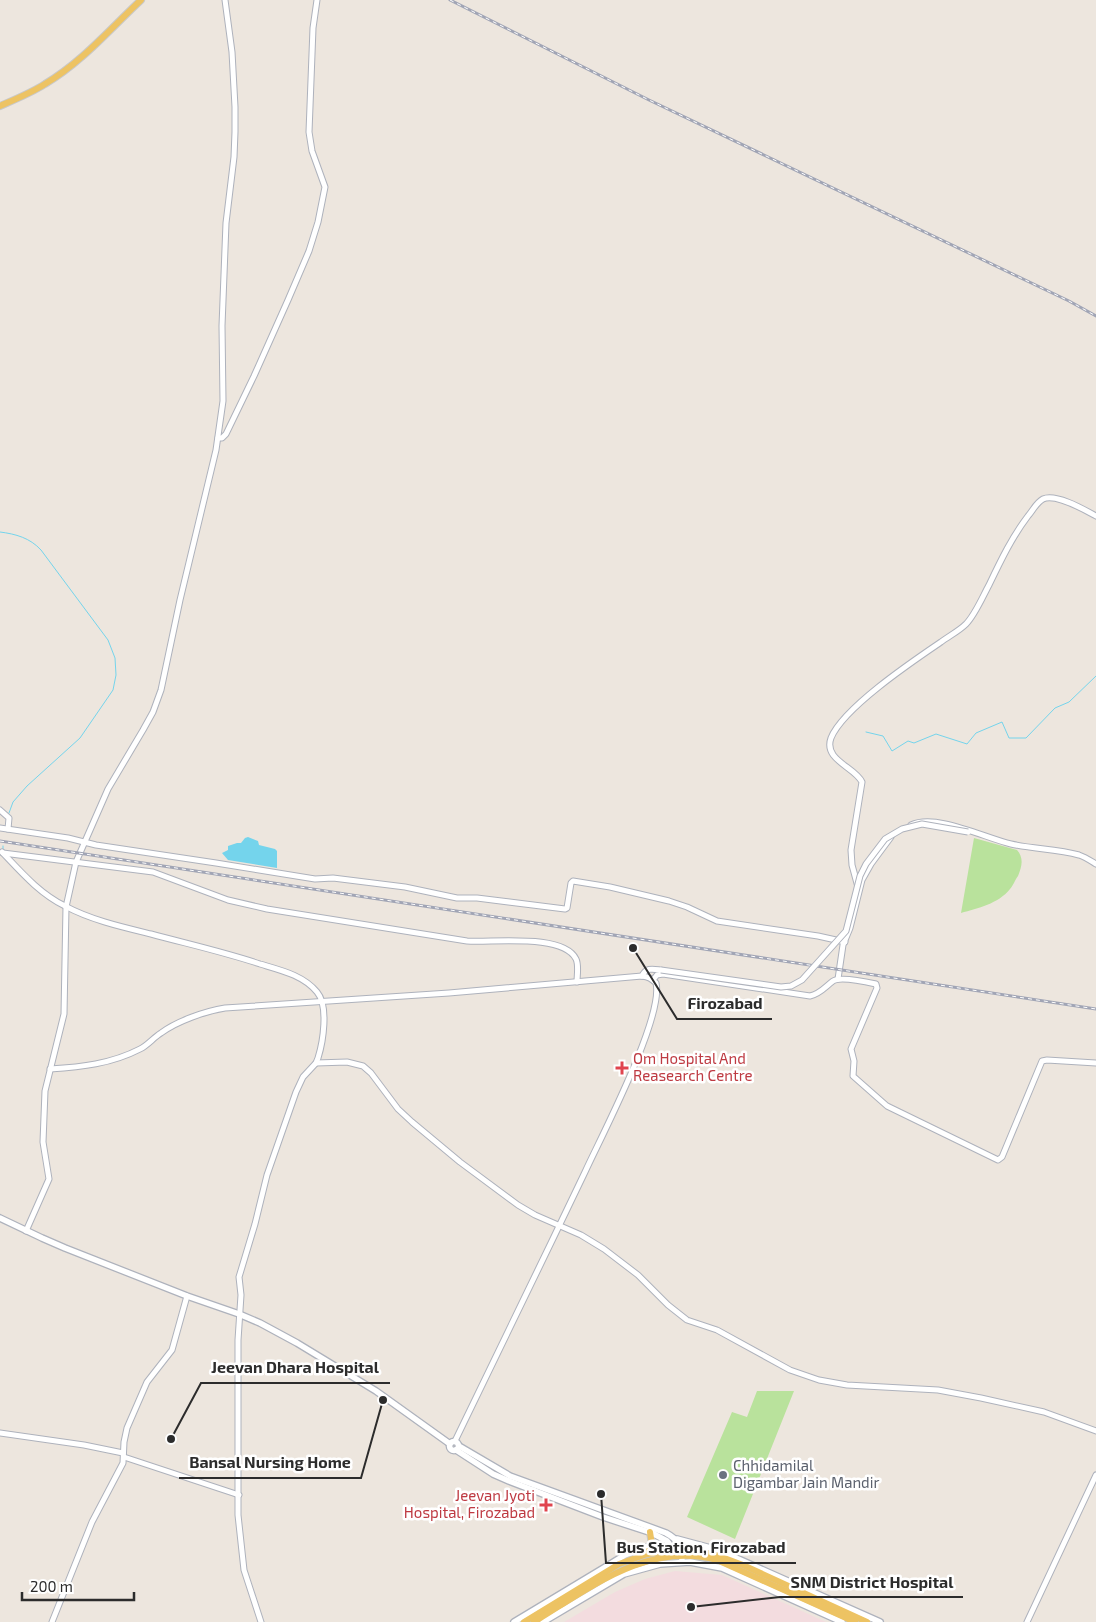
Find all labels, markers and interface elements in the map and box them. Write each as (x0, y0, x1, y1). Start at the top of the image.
callout: Firozabad (677, 988, 772, 1019)
text: Firozabad (687, 993, 763, 1012)
place label: Om Hospital And Reasearch Centre (633, 1049, 753, 1084)
marker: Om Hospital And Reasearch Centre (615, 1061, 629, 1075)
callout: Jeevan Dhara Hospital (201, 1352, 390, 1383)
text: Jeevan Dhara Hospital (211, 1357, 380, 1376)
callout: Bansal Nursing Home (179, 1447, 361, 1478)
text: Bansal Nursing Home (189, 1452, 351, 1471)
place label: Chhidamilal Digambar Jain Mandir (733, 1456, 879, 1491)
marker: Chhidamilal Digambar Jain Mandir (717, 1469, 729, 1481)
place label: Jeevan Jyoti Hospital, Firozabad (404, 1486, 535, 1521)
marker: Jeevan Jyoti Hospital, Firozabad (539, 1498, 553, 1512)
callout: Bus Station, Firozabad (606, 1532, 796, 1563)
text: Bus Station, Firozabad (616, 1537, 786, 1556)
callout: SNM District Hospital (780, 1566, 963, 1597)
scale bar (22, 1570, 135, 1602)
text: SNM District Hospital (791, 1572, 954, 1591)
text: 200 m (30, 1577, 73, 1595)

